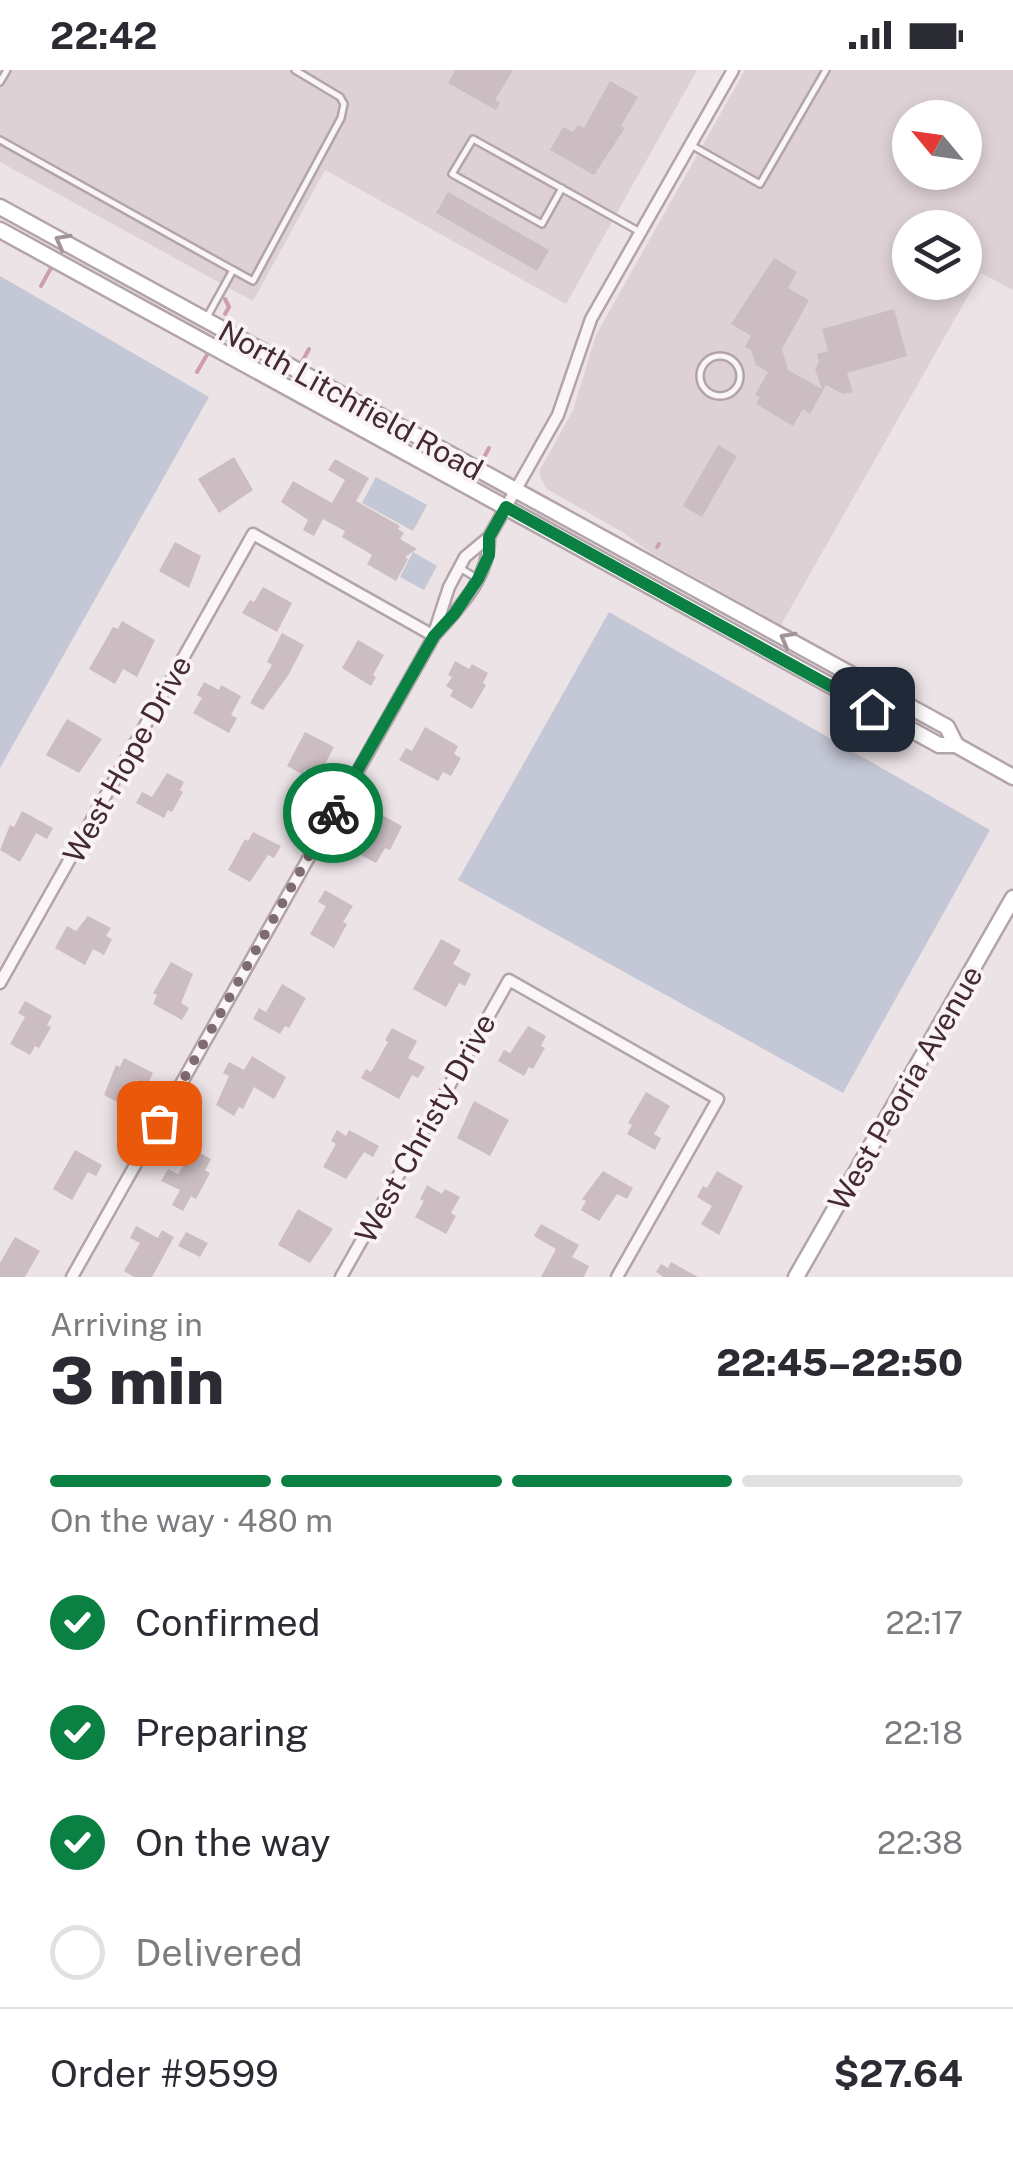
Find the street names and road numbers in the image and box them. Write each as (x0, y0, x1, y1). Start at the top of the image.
street label: North Litchfield Road (213, 312, 489, 488)
street label: West Hope Drive (55, 649, 199, 869)
street label: West Peoria Avenue (820, 959, 990, 1217)
street label: West Christy Drive (347, 1007, 503, 1249)

